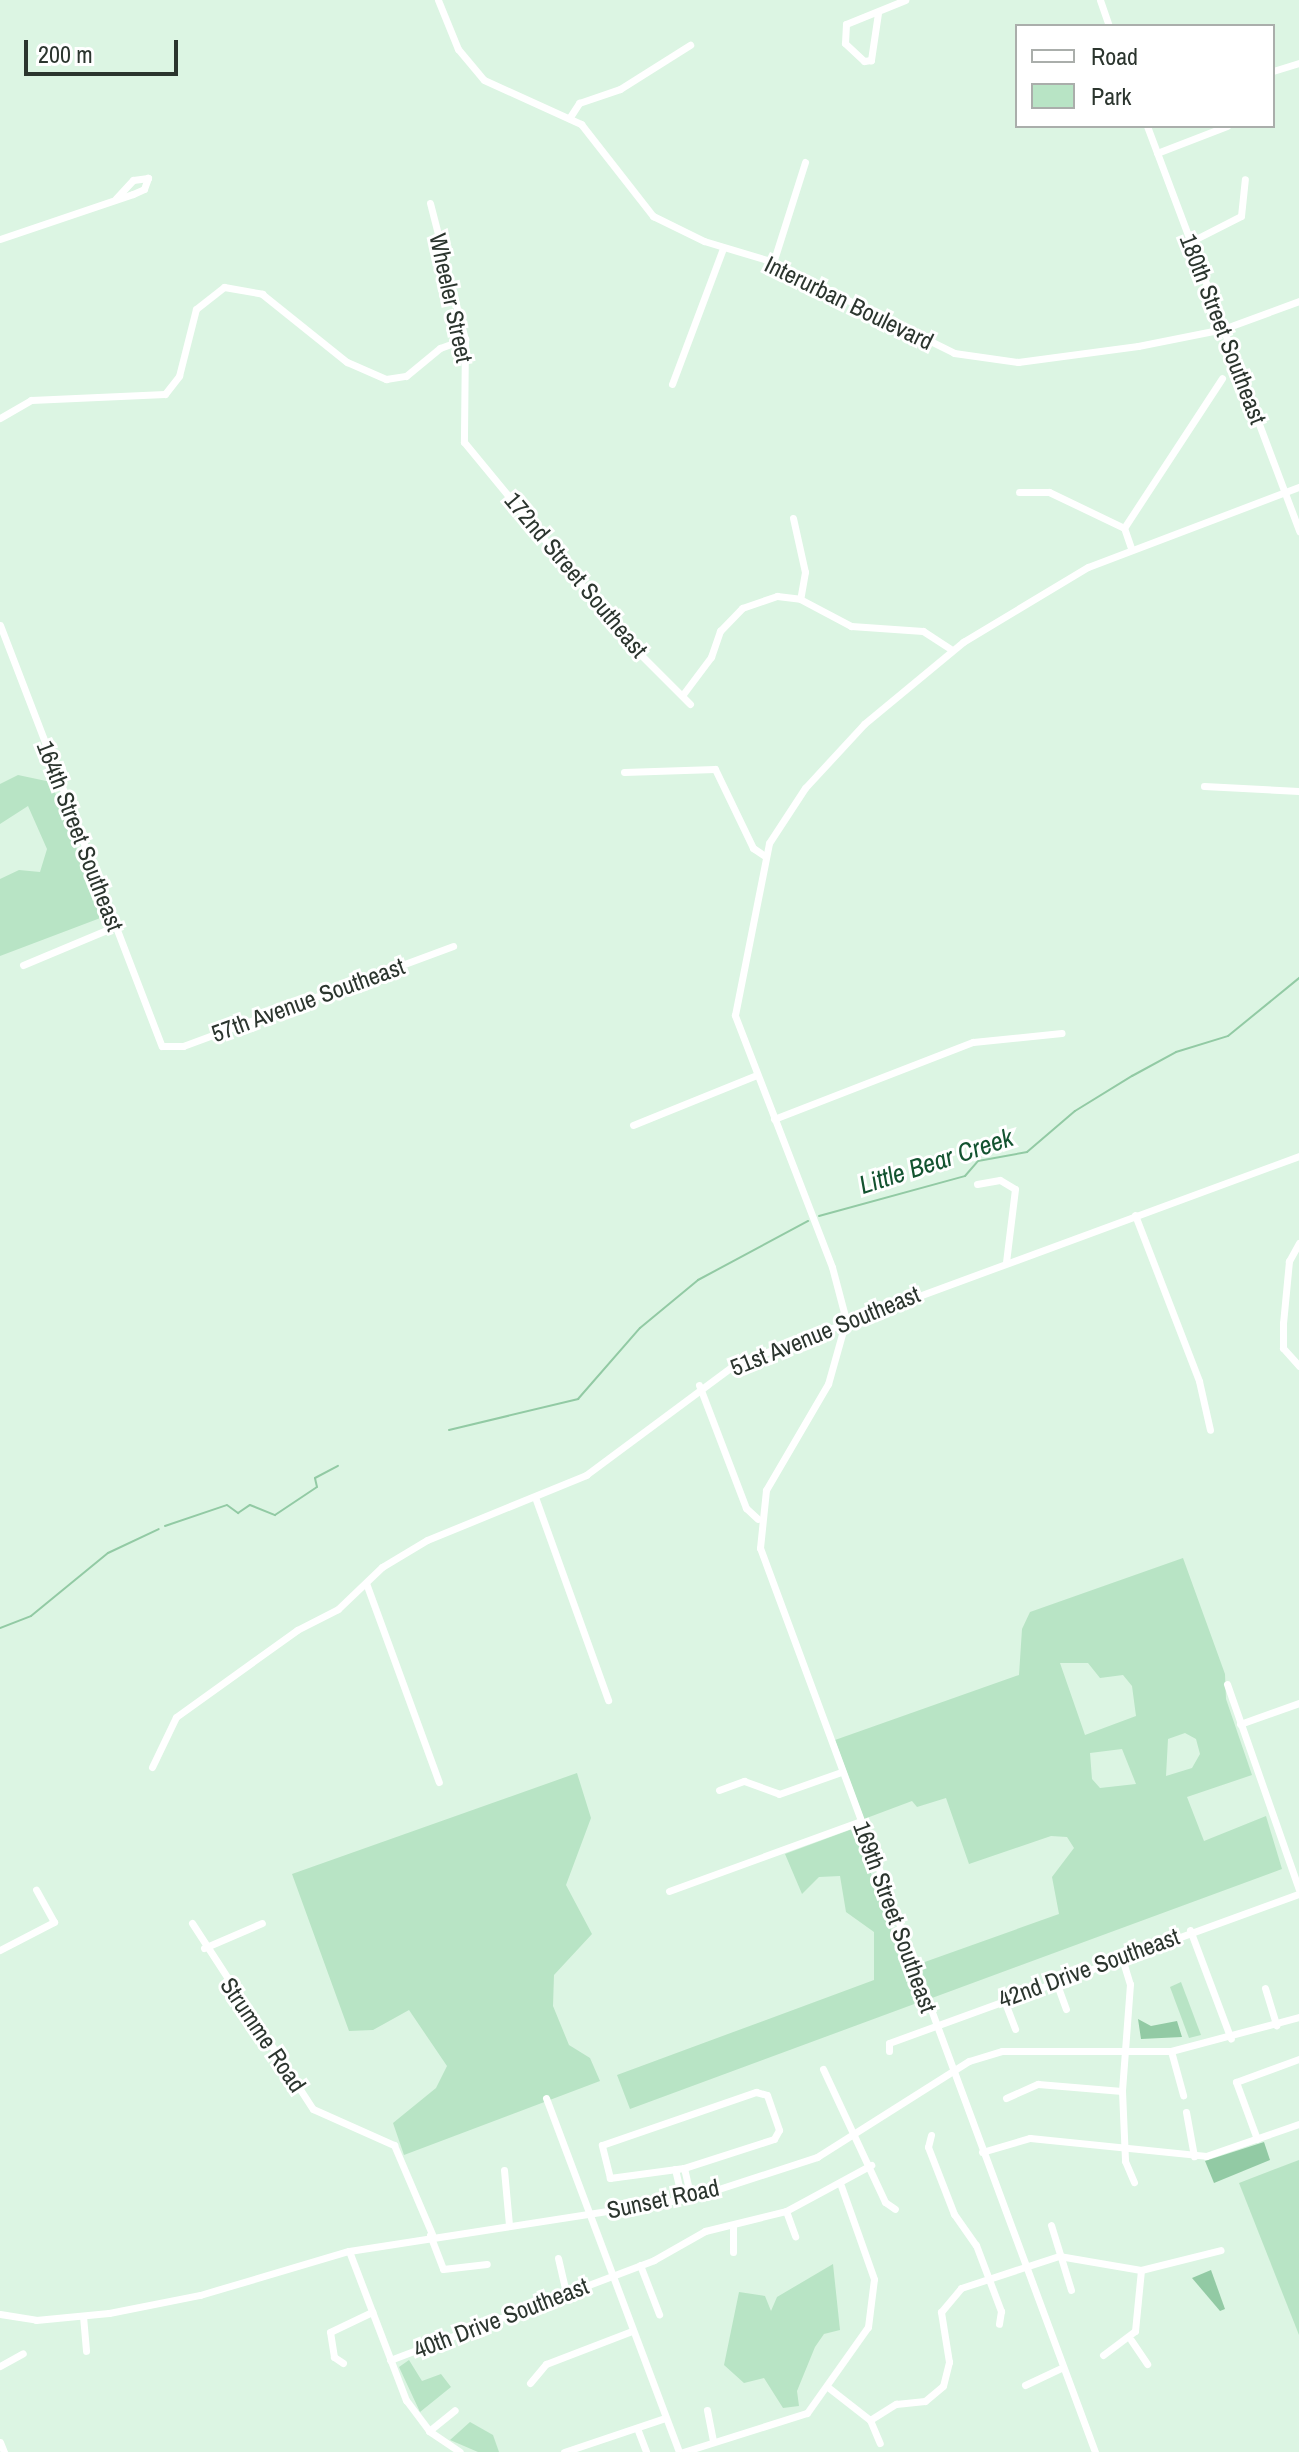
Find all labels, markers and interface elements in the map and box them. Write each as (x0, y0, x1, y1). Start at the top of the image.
scale bar (28, 24, 182, 74)
legend (1015, 24, 1275, 128)
text: 200 m (38, 38, 93, 70)
text: Road (1091, 40, 1138, 72)
text: Park (1091, 80, 1131, 112)
street label: 180th Street Southeast (1173, 230, 1273, 428)
street label: Wheeler Street (423, 231, 479, 365)
street label: Interurban Boulevard (760, 250, 938, 356)
street label: 172nd Street Southeast (499, 487, 653, 663)
street label: 164th Street Southeast (30, 737, 130, 935)
street label: 57th Avenue Southeast (207, 952, 409, 1048)
water label: Little Bear Creek (855, 1121, 1017, 1201)
street label: 51st Avenue Southeast (725, 1280, 925, 1382)
street label: 169th Street Southeast (847, 1817, 943, 2017)
street label: 42nd Drive Southeast (995, 1922, 1183, 2014)
street label: Strumme Road (214, 1972, 312, 2098)
street label: Sunset Road (604, 2173, 722, 2225)
street label: 40th Drive Southeast (410, 2271, 592, 2365)

